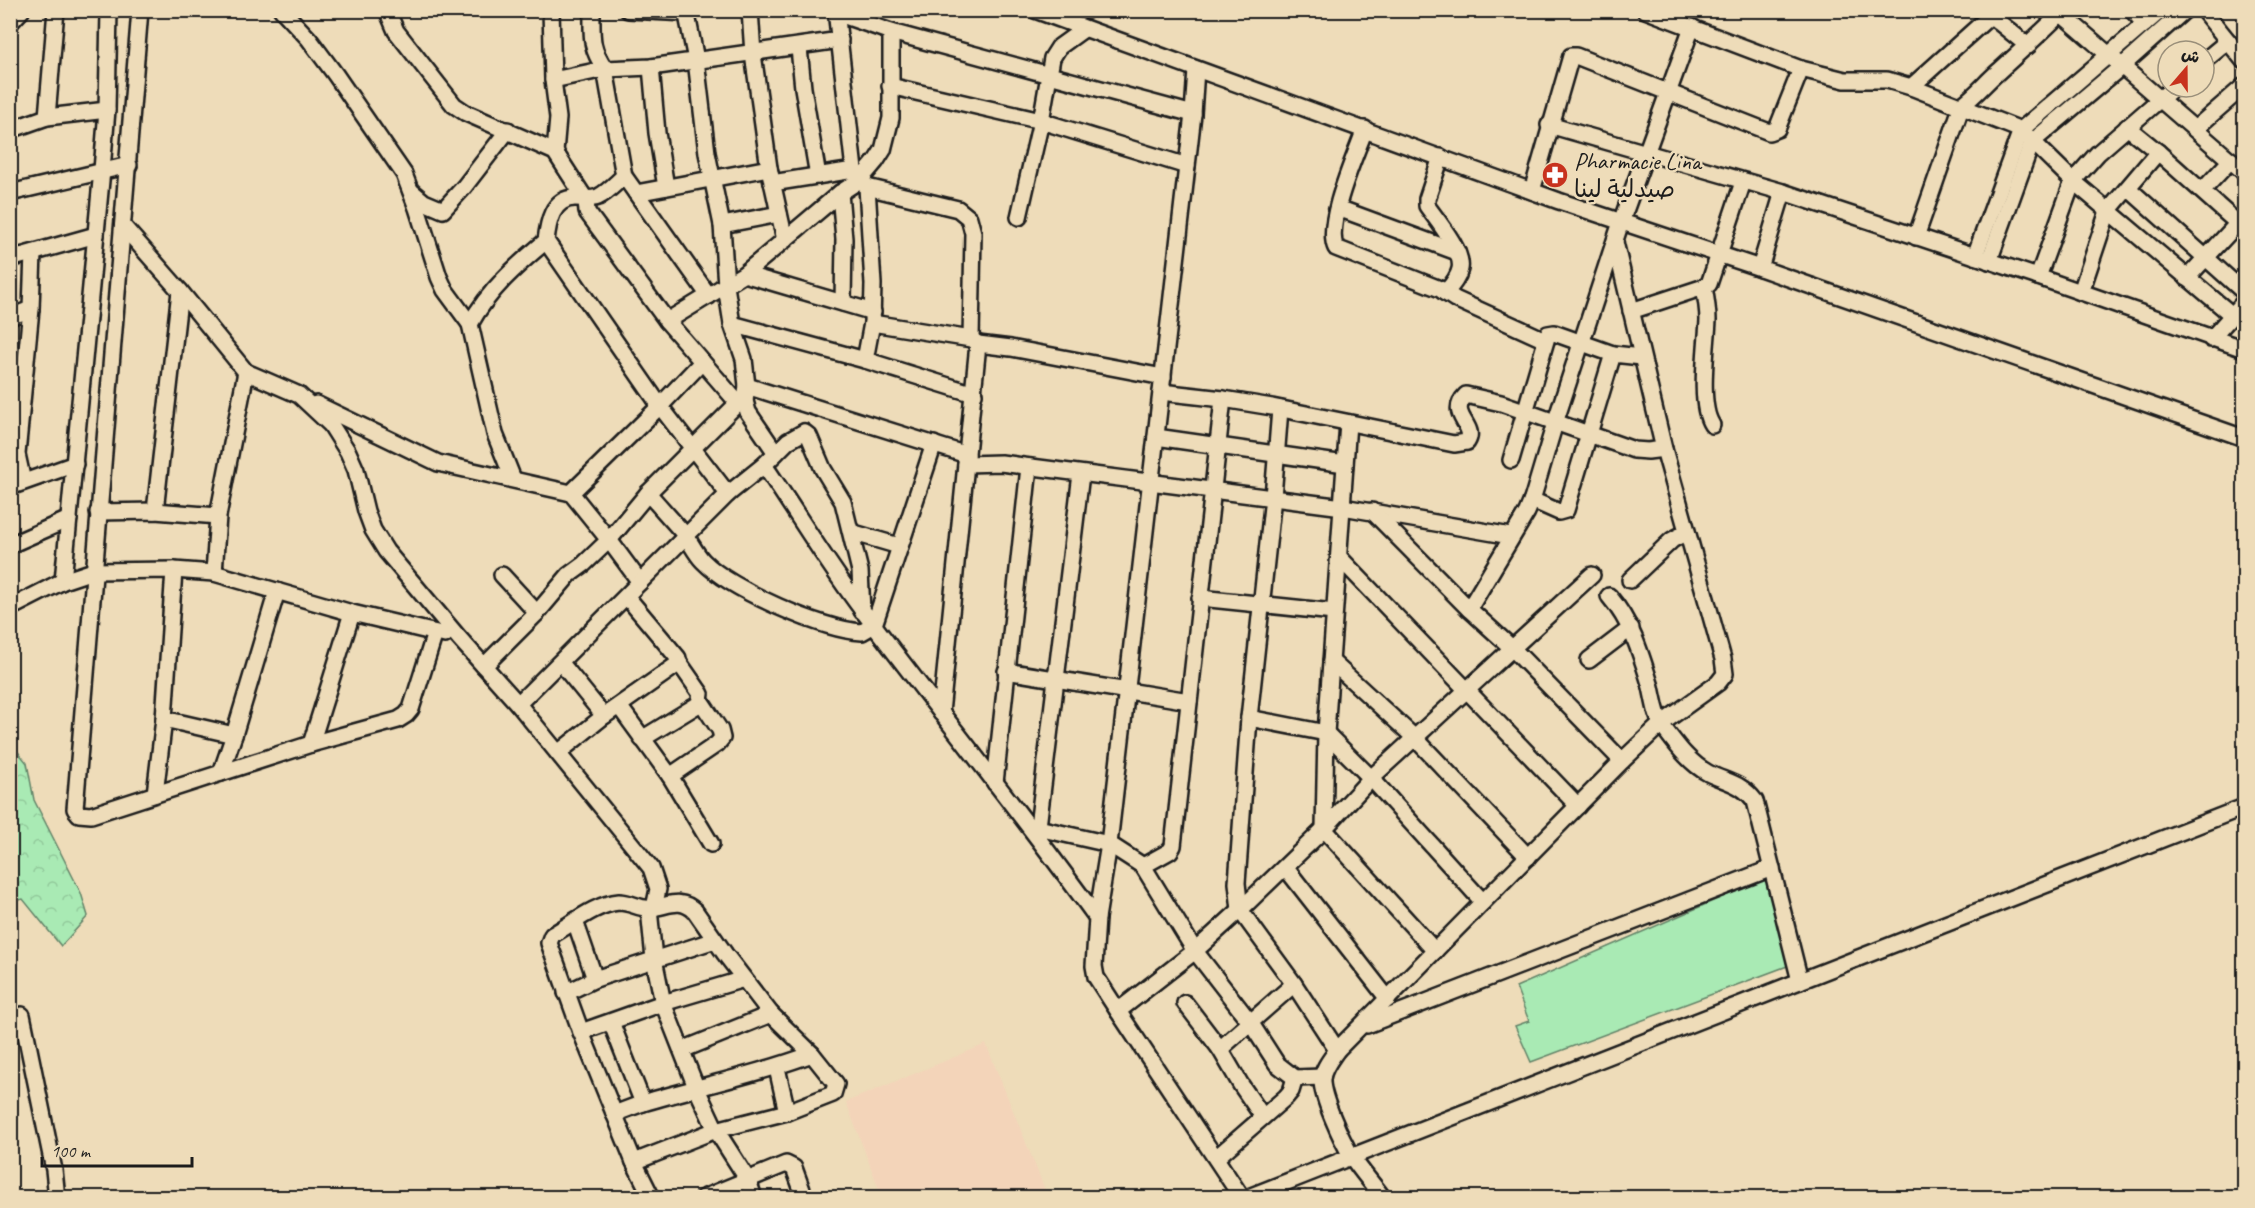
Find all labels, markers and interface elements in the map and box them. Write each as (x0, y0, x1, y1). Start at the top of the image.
north arrow (2156, 39, 2216, 99)
text: ش (2179, 43, 2202, 68)
place label: Pharmacie Lina صيدلية لينا (1574, 146, 1703, 204)
pharmacy icon: Pharmacie Lina صيدلية لينا (1540, 160, 1570, 190)
scale bar (42, 1130, 192, 1168)
text: 100 m (51, 1140, 92, 1162)

